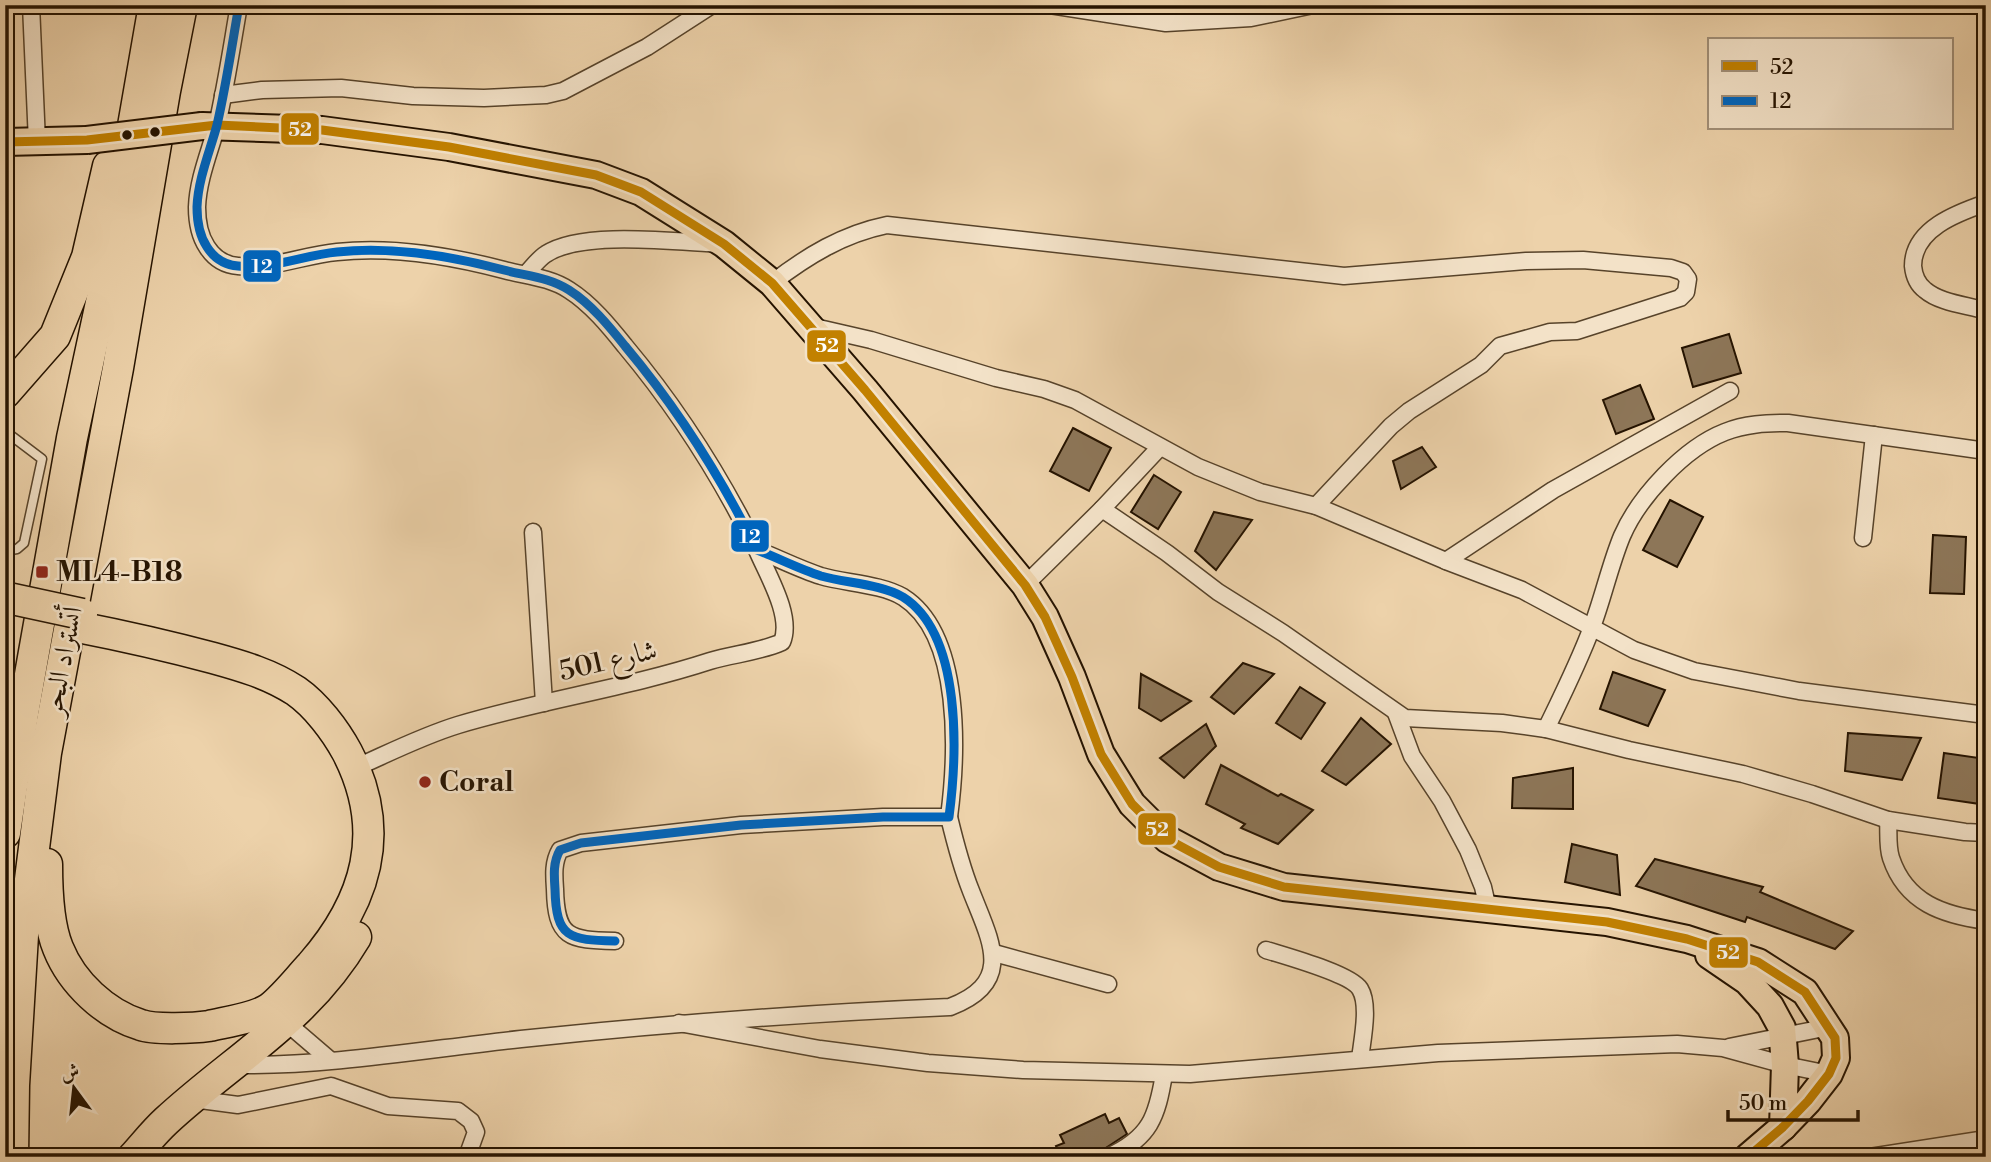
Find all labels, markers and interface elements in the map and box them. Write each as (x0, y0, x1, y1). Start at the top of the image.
legend (1708, 38, 1952, 130)
text: 52 (1770, 55, 1794, 81)
text: 12 (1770, 89, 1791, 115)
line badge: 52 (280, 112, 320, 146)
text: 52 (288, 118, 312, 142)
unlabelled marker (148, 125, 162, 139)
unlabelled marker (120, 128, 134, 142)
line badge: 12 (242, 249, 282, 283)
text: 12 (251, 255, 273, 279)
line badge: 52 (806, 329, 847, 363)
text: 52 (815, 334, 839, 358)
line badge: 12 (730, 519, 770, 553)
text: 12 (739, 525, 761, 549)
place label: ML4-B18 (56, 555, 183, 590)
marker: ML4-B18 (34, 564, 50, 580)
street label: أتستراد البحر (32, 602, 91, 722)
street label: شارع 501 (556, 633, 662, 694)
place label: Coral (439, 765, 514, 800)
marker: Coral (417, 774, 433, 790)
line badge: 52 (1137, 812, 1177, 846)
text: 52 (1145, 818, 1169, 842)
line badge: 52 (1708, 936, 1749, 969)
text: 52 (1716, 941, 1740, 965)
north arrow (38, 1054, 108, 1124)
text: ش (58, 1059, 82, 1087)
scale bar (1728, 1078, 1858, 1122)
text: 50 m (1739, 1091, 1787, 1117)

